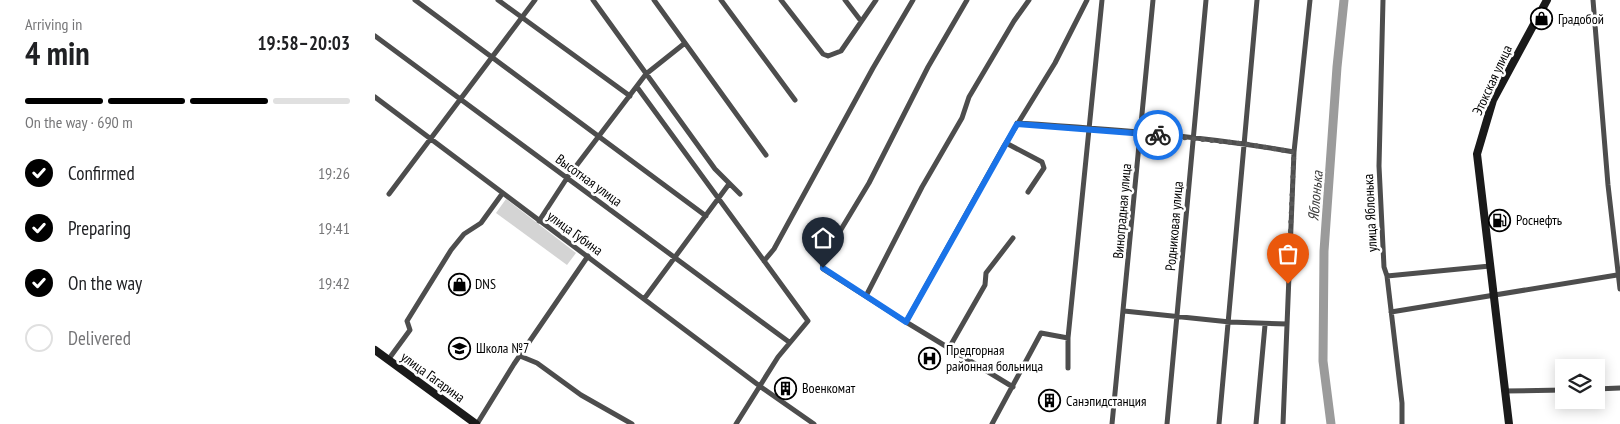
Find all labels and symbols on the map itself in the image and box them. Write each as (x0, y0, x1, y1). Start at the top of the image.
shop icon: Градобой (1530, 7, 1554, 31)
place label: Градобой (1558, 10, 1604, 28)
street label: Этокская улица (1468, 42, 1516, 118)
courier (1133, 110, 1183, 160)
street label: Высотная улица (552, 150, 626, 210)
street label: Виноградная улица (1109, 163, 1135, 259)
water label: Яблонька (1303, 169, 1327, 222)
street label: улица Яблонька (1359, 173, 1381, 253)
street label: Родниковая улица (1161, 180, 1187, 272)
street label: улица Губина (544, 207, 606, 259)
fuel station icon: Роснефть (1488, 208, 1512, 232)
place label: Роснефть (1516, 211, 1562, 229)
pin (802, 217, 844, 268)
pin (1267, 233, 1309, 284)
shop icon: DNS (447, 272, 471, 296)
place label: DNS (475, 275, 496, 293)
school or university icon: Школа №7 (448, 336, 472, 360)
place label: Школа №7 (476, 339, 529, 357)
place label: Предгорная районная больница (946, 341, 1043, 375)
hospital icon: Предгорная районная больница (918, 346, 942, 370)
street label: улица Гагарина (397, 348, 469, 406)
building icon: Военкомат (774, 376, 798, 400)
place label: Военкомат (802, 379, 856, 397)
building icon: Санэпидстанция (1038, 389, 1062, 413)
place label: Санэпидстанция (1066, 392, 1146, 410)

